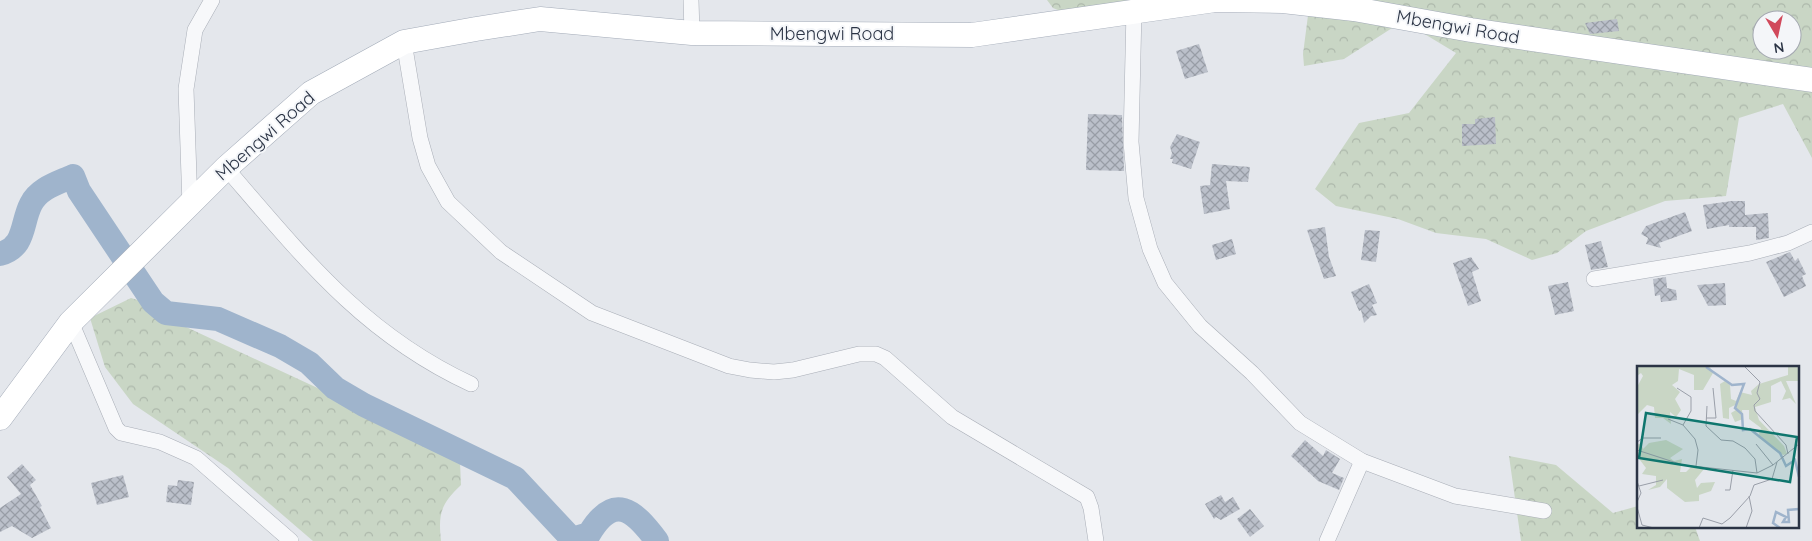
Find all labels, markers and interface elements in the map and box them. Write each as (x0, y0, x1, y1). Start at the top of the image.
street label: Mbengwi Road (1395, 4, 1521, 49)
north arrow (1752, 10, 1802, 60)
street label: Mbengwi Road (770, 22, 894, 45)
text: N (1773, 38, 1786, 58)
street label: Mbengwi Road (210, 86, 319, 185)
inset map (1637, 366, 1800, 528)

